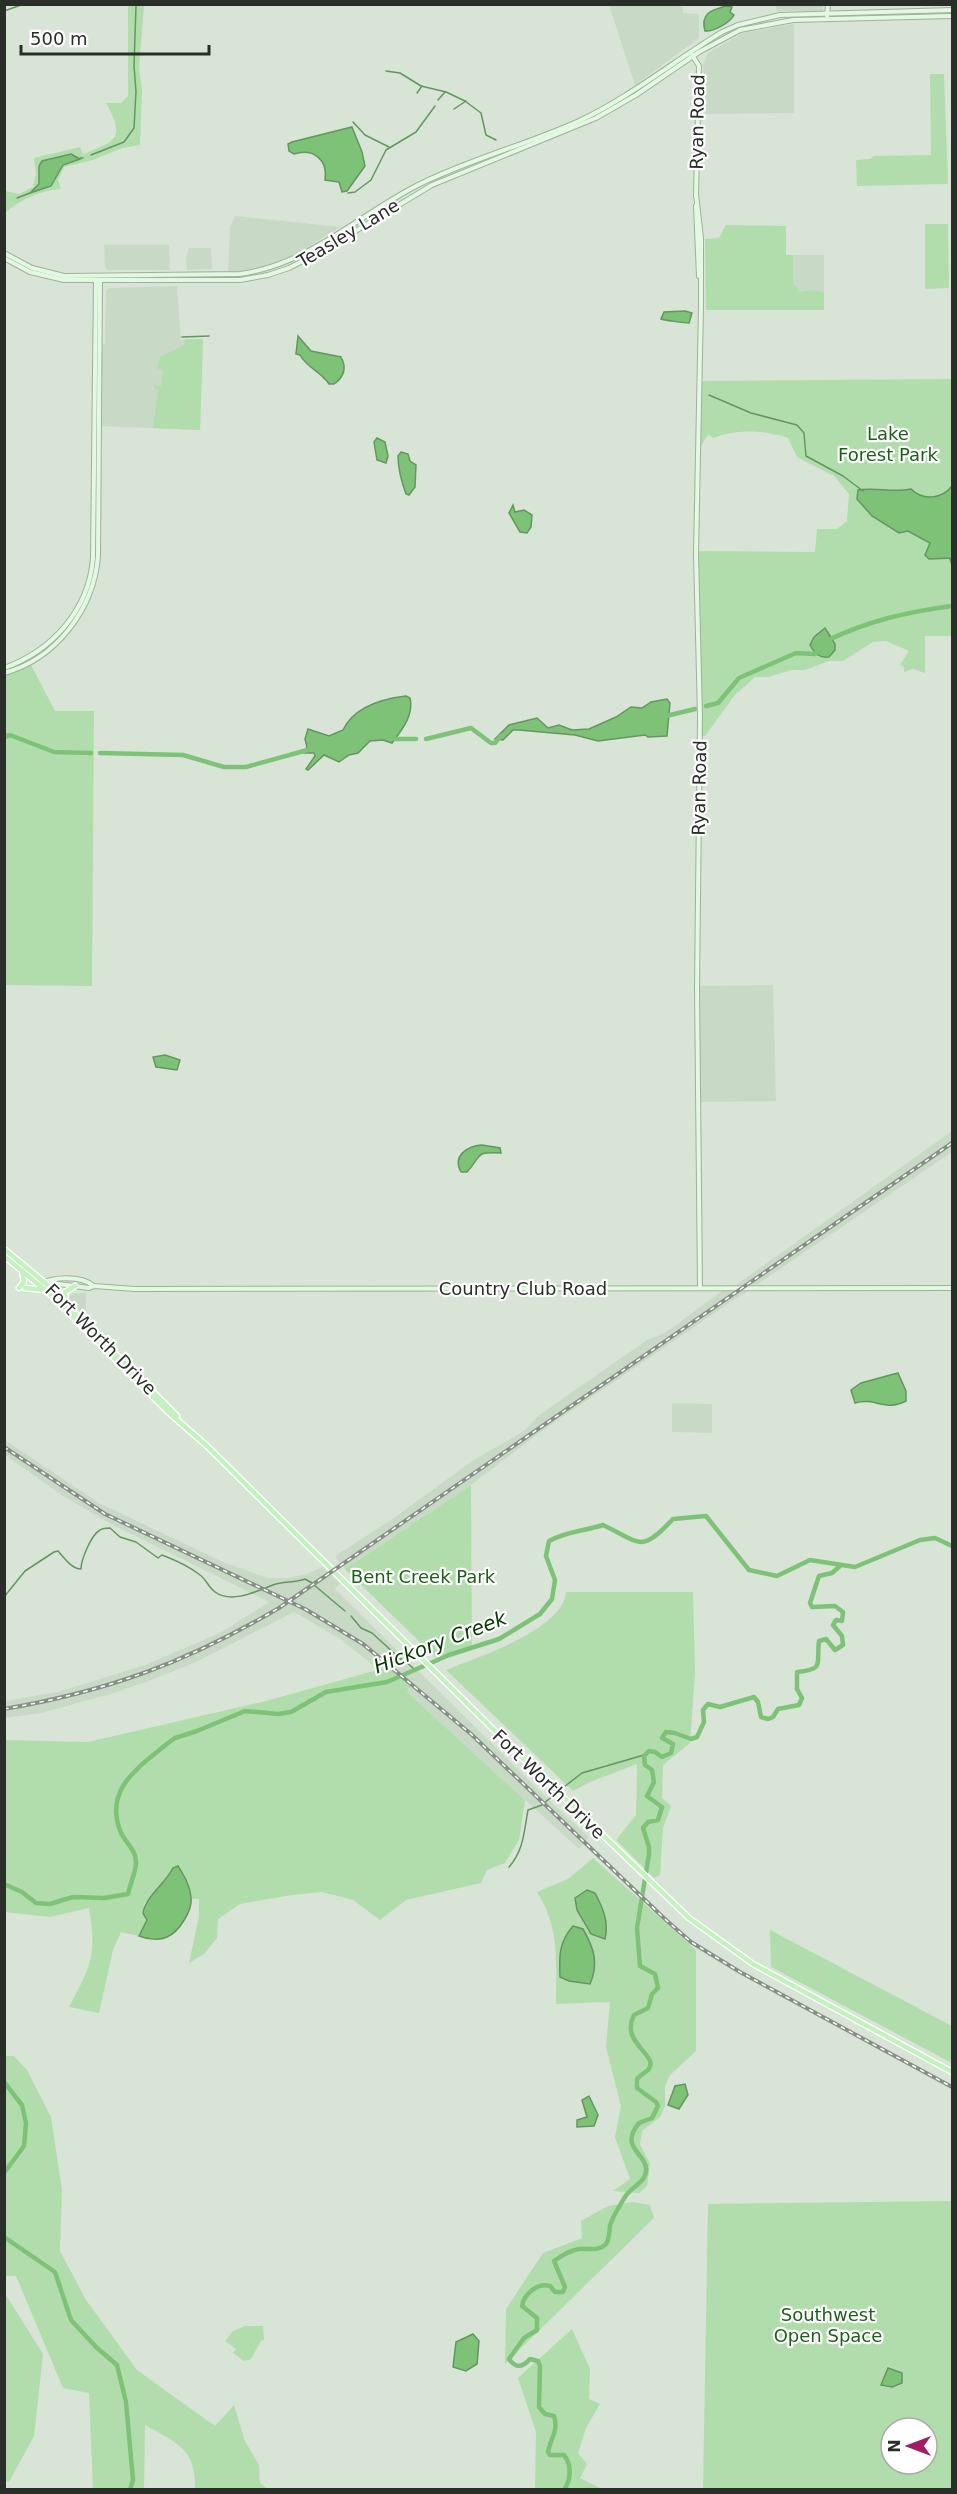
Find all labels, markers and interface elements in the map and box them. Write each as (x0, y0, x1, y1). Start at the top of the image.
scale bar (21, 18, 208, 56)
text: 500 m (30, 28, 88, 49)
street label: Ryan Road (686, 74, 708, 170)
street label: Teasley Lane (292, 194, 403, 272)
park label: Lake Forest Park (838, 423, 939, 465)
street label: Ryan Road (688, 740, 710, 836)
street label: Country Club Road (439, 1278, 607, 1299)
street label: Fort Worth Drive (41, 1279, 161, 1399)
park label: Bent Creek Park (351, 1566, 496, 1587)
water label: Hickory Creek (370, 1605, 511, 1678)
street label: Fort Worth Drive (488, 1725, 610, 1843)
park label: Southwest Open Space (774, 2304, 882, 2346)
north arrow (879, 2416, 939, 2476)
text: N (885, 2439, 904, 2453)

